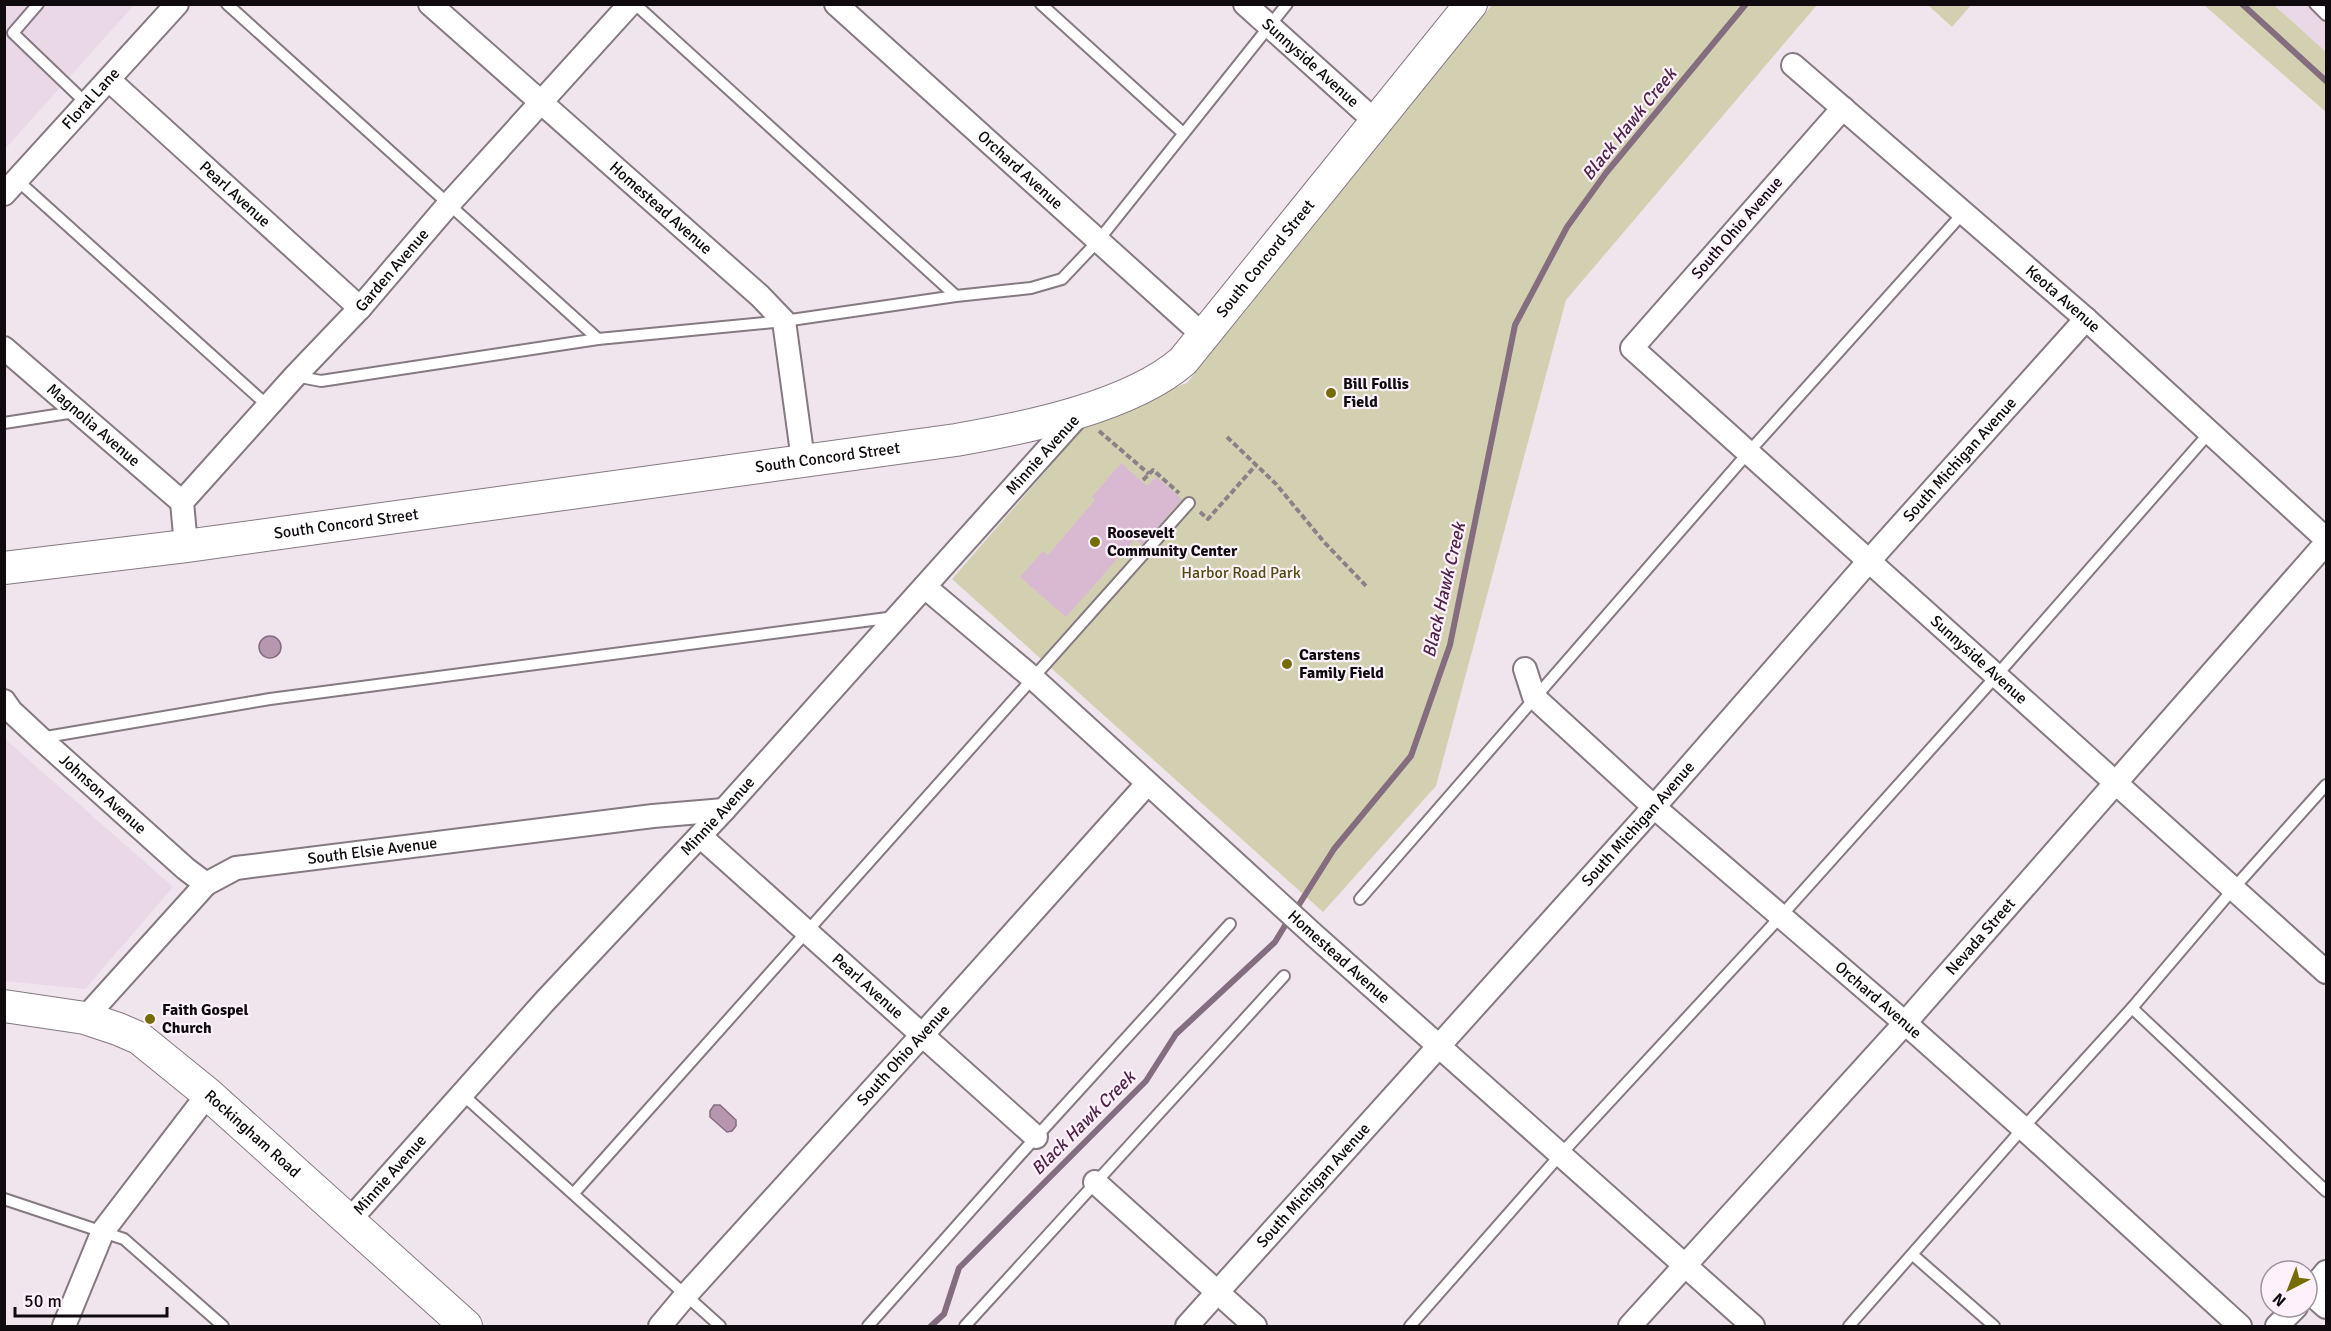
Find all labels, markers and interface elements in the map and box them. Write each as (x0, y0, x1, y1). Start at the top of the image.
street label: Sunnyside Avenue (1258, 14, 1363, 112)
water label: Black Hawk Creek (1577, 62, 1682, 185)
street label: Floral Lane (58, 64, 124, 134)
street label: Orchard Avenue (973, 126, 1067, 214)
street label: Pearl Avenue (195, 157, 274, 232)
street label: Homestead Avenue (605, 157, 716, 259)
street label: South Ohio Avenue (1687, 173, 1787, 283)
street label: South Concord Street (1212, 195, 1319, 322)
street label: Garden Avenue (351, 225, 433, 316)
street label: Keota Avenue (2021, 261, 2104, 337)
place label: Bill Follis Field (1343, 374, 1409, 412)
street label: Magnolia Avenue (42, 379, 144, 471)
marker: Bill Follis Field (1324, 386, 1338, 400)
street label: South Michigan Avenue (1899, 393, 2021, 526)
street label: Minnie Avenue (1002, 411, 1084, 499)
street label: South Concord Street (754, 438, 902, 478)
street label: South Concord Street (273, 504, 420, 544)
water label: Black Hawk Creek (1418, 518, 1471, 660)
place label: Roosevelt Community Center (1107, 523, 1238, 561)
marker: Roosevelt Community Center (1088, 535, 1102, 549)
park label: Harbor Road Park (1181, 563, 1301, 583)
street label: Sunnyside Avenue (1926, 611, 2032, 709)
place label: Carstens Family Field (1299, 645, 1384, 683)
marker: Carstens Family Field (1280, 657, 1294, 671)
street label: Johnson Avenue (55, 750, 151, 839)
street label: South Michigan Avenue (1577, 757, 1699, 891)
street label: Minnie Avenue (676, 772, 759, 860)
street label: South Elsie Avenue (306, 833, 438, 869)
street label: Nevada Street (1942, 894, 2020, 979)
street label: Homestead Avenue (1283, 906, 1394, 1008)
street label: Pearl Avenue (828, 949, 907, 1023)
street label: Orchard Avenue (1831, 957, 1926, 1043)
place label: Faith Gospel Church (162, 1000, 249, 1038)
street label: South Ohio Avenue (853, 1001, 954, 1110)
marker: Faith Gospel Church (143, 1012, 157, 1026)
water label: Black Hawk Creek (1026, 1065, 1141, 1180)
street label: Rockingham Road (200, 1086, 304, 1182)
street label: South Michigan Avenue (1252, 1119, 1375, 1252)
street label: Minnie Avenue (349, 1131, 431, 1219)
north arrow (2259, 1259, 2319, 1319)
scale bar (15, 1280, 166, 1318)
text: N (2269, 1288, 2290, 1311)
text: 50 m (24, 1290, 62, 1312)

